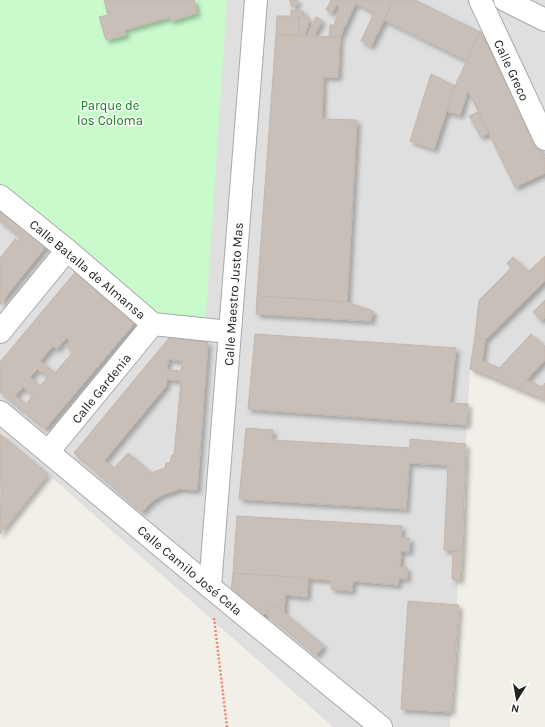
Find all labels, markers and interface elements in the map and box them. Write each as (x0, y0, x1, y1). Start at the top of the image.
street label: Calle Greco (491, 37, 532, 103)
park label: Parque de los Coloma (77, 98, 143, 128)
street label: Calle Batalla de Almansa (27, 216, 149, 322)
street label: Calle Maestro Justo Mas (221, 222, 246, 366)
street label: Calle Gardenia (69, 350, 134, 426)
street label: Calle Camilo José Cela (134, 522, 245, 618)
north arrow (497, 679, 537, 719)
text: N (510, 701, 520, 715)

